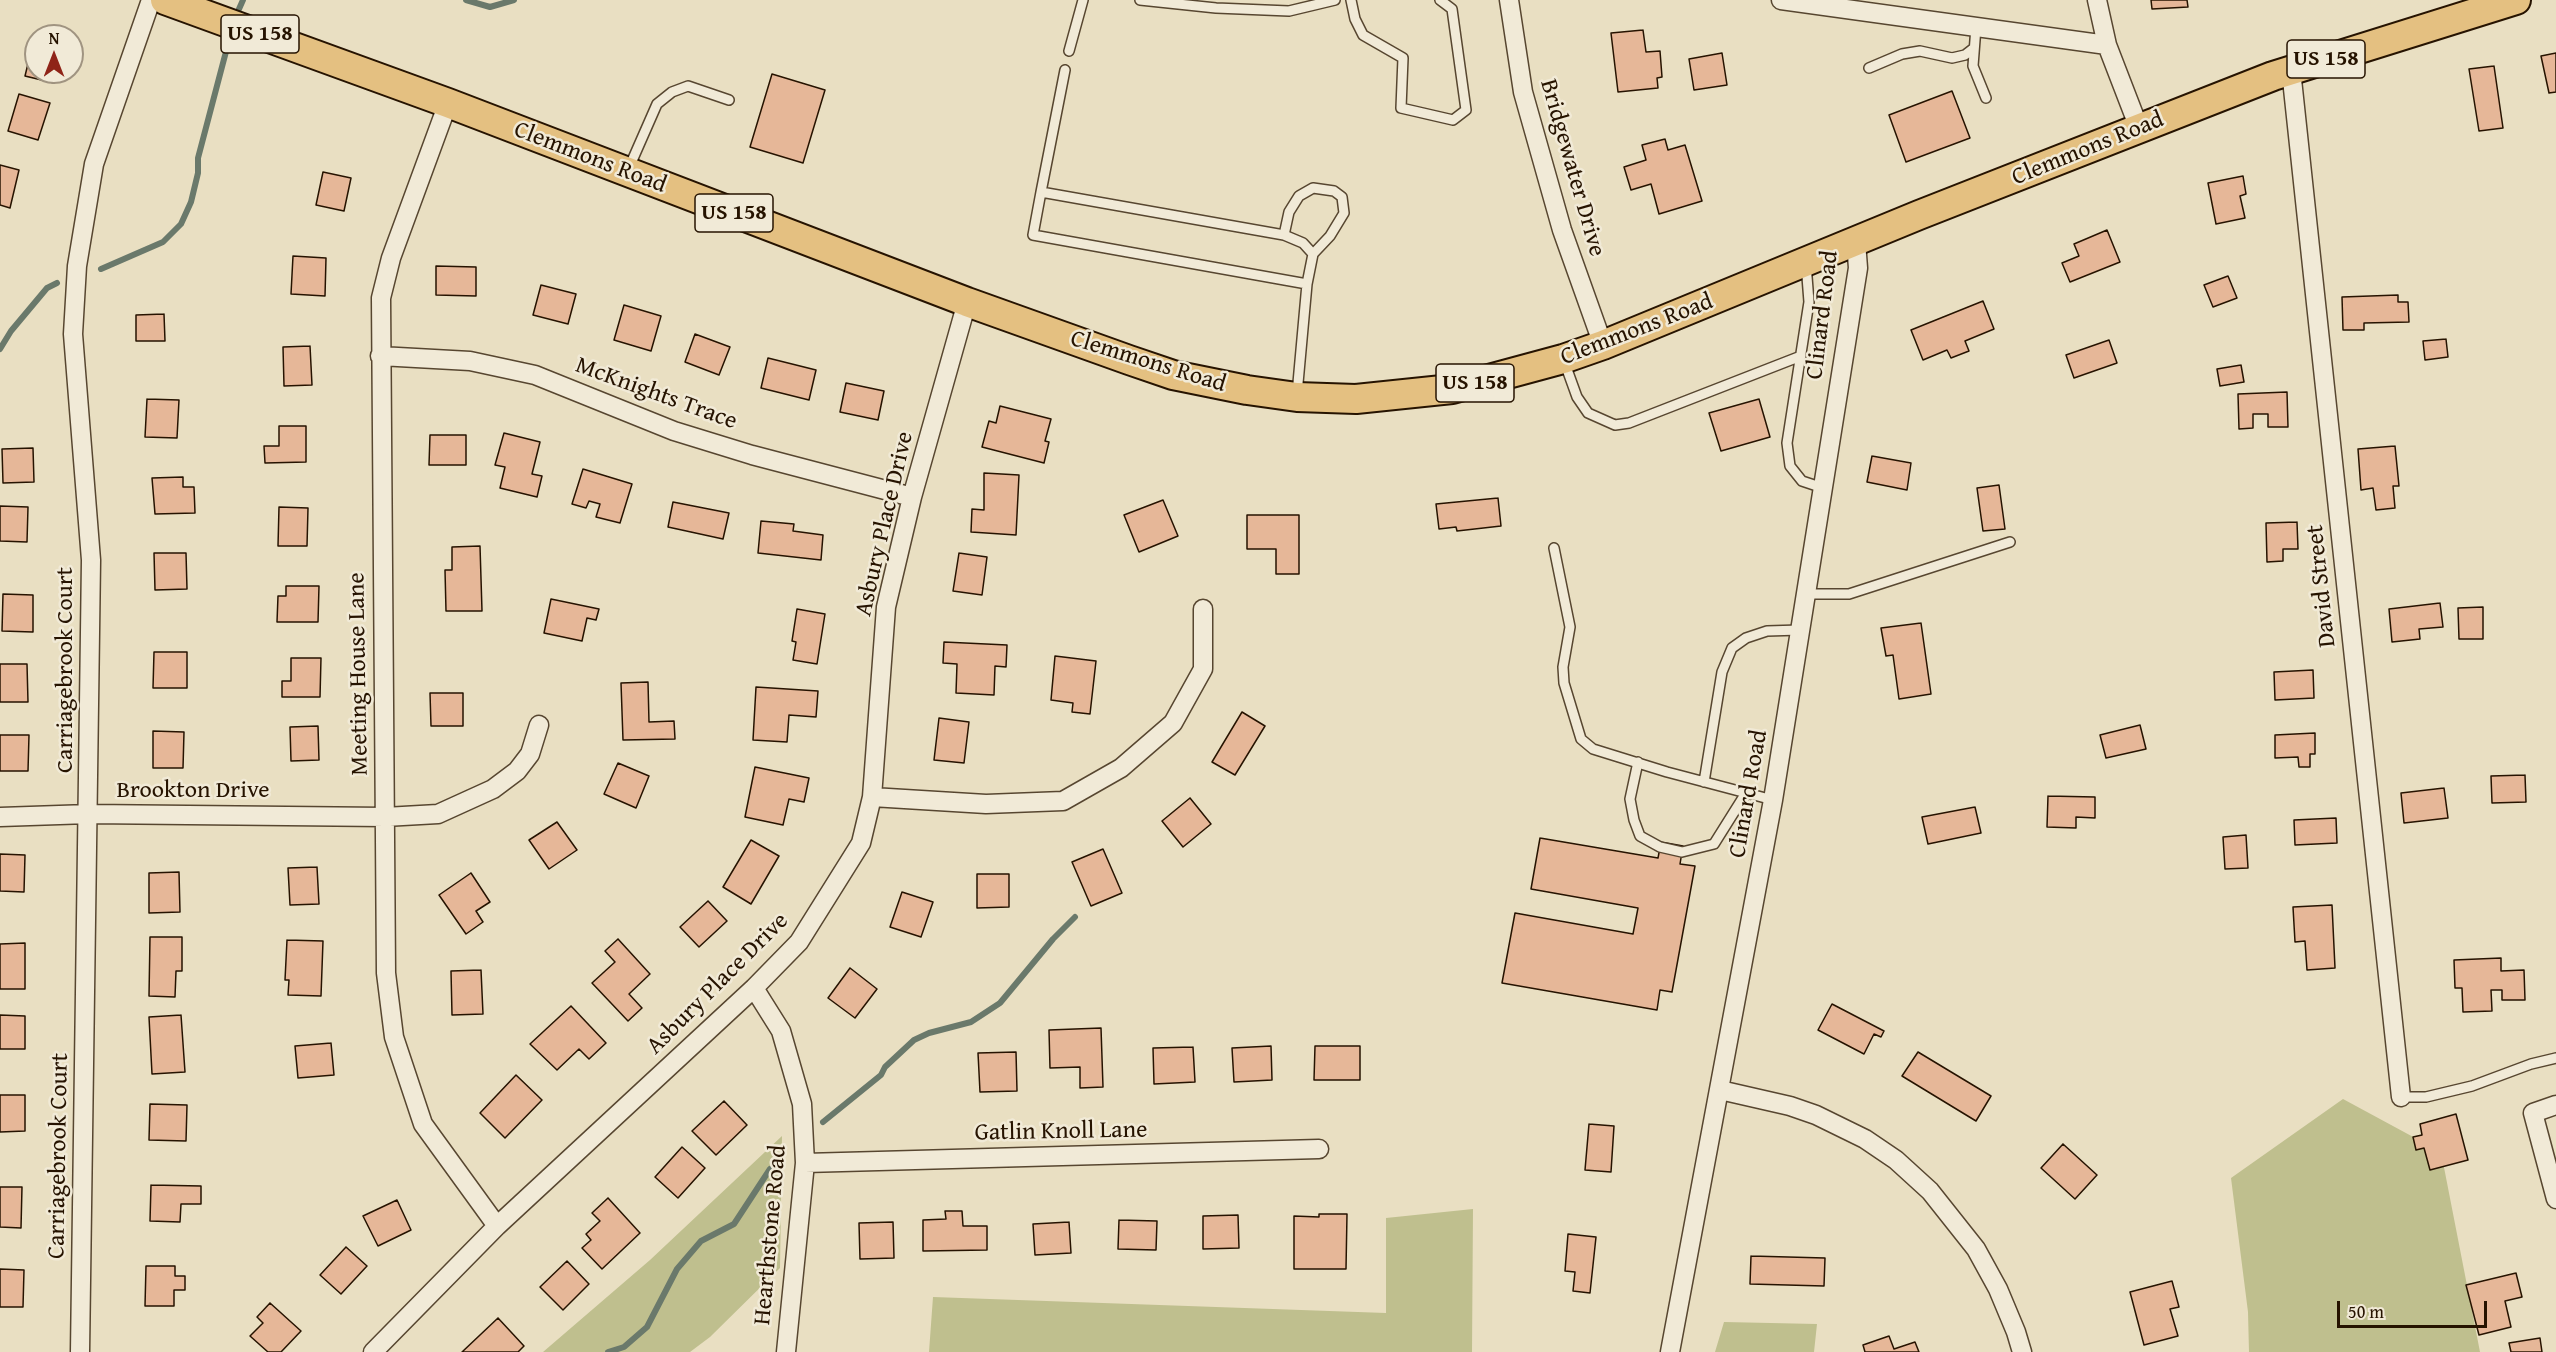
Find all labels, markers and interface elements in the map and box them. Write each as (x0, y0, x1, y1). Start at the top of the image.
road number: US 158 (221, 15, 299, 53)
north arrow (24, 24, 84, 84)
text: N (49, 26, 59, 50)
road number: US 158 (2287, 40, 2365, 78)
street label: Bridgewater Drive (1533, 76, 1611, 260)
street label: Clemmons Road (2008, 105, 2168, 193)
street label: Clemmons Road (510, 116, 670, 200)
road number: US 158 (695, 194, 773, 232)
street label: Clinard Road (1801, 249, 1845, 381)
street label: Clemmons Road (1557, 288, 1717, 372)
street label: Clemmons Road (1067, 325, 1229, 399)
street label: McKnights Trace (571, 351, 741, 437)
road number: US 158 (1436, 364, 1514, 402)
street label: Asbury Place Drive (850, 429, 920, 619)
street label: David Street (2301, 523, 2343, 649)
street label: Carriagebrook Court (52, 567, 80, 773)
street label: Meeting House Lane (343, 572, 375, 776)
street label: Clinard Road (1724, 728, 1774, 860)
street label: Brookton Drive (116, 777, 270, 805)
street label: Asbury Place Drive (641, 907, 795, 1061)
street label: Carriagebrook Court (43, 1053, 75, 1259)
street label: Gatlin Knoll Lane (974, 1116, 1148, 1148)
street label: Hearthstone Road (749, 1144, 793, 1326)
scale bar (2340, 1289, 2490, 1327)
text: 50 m (2348, 1298, 2384, 1325)

